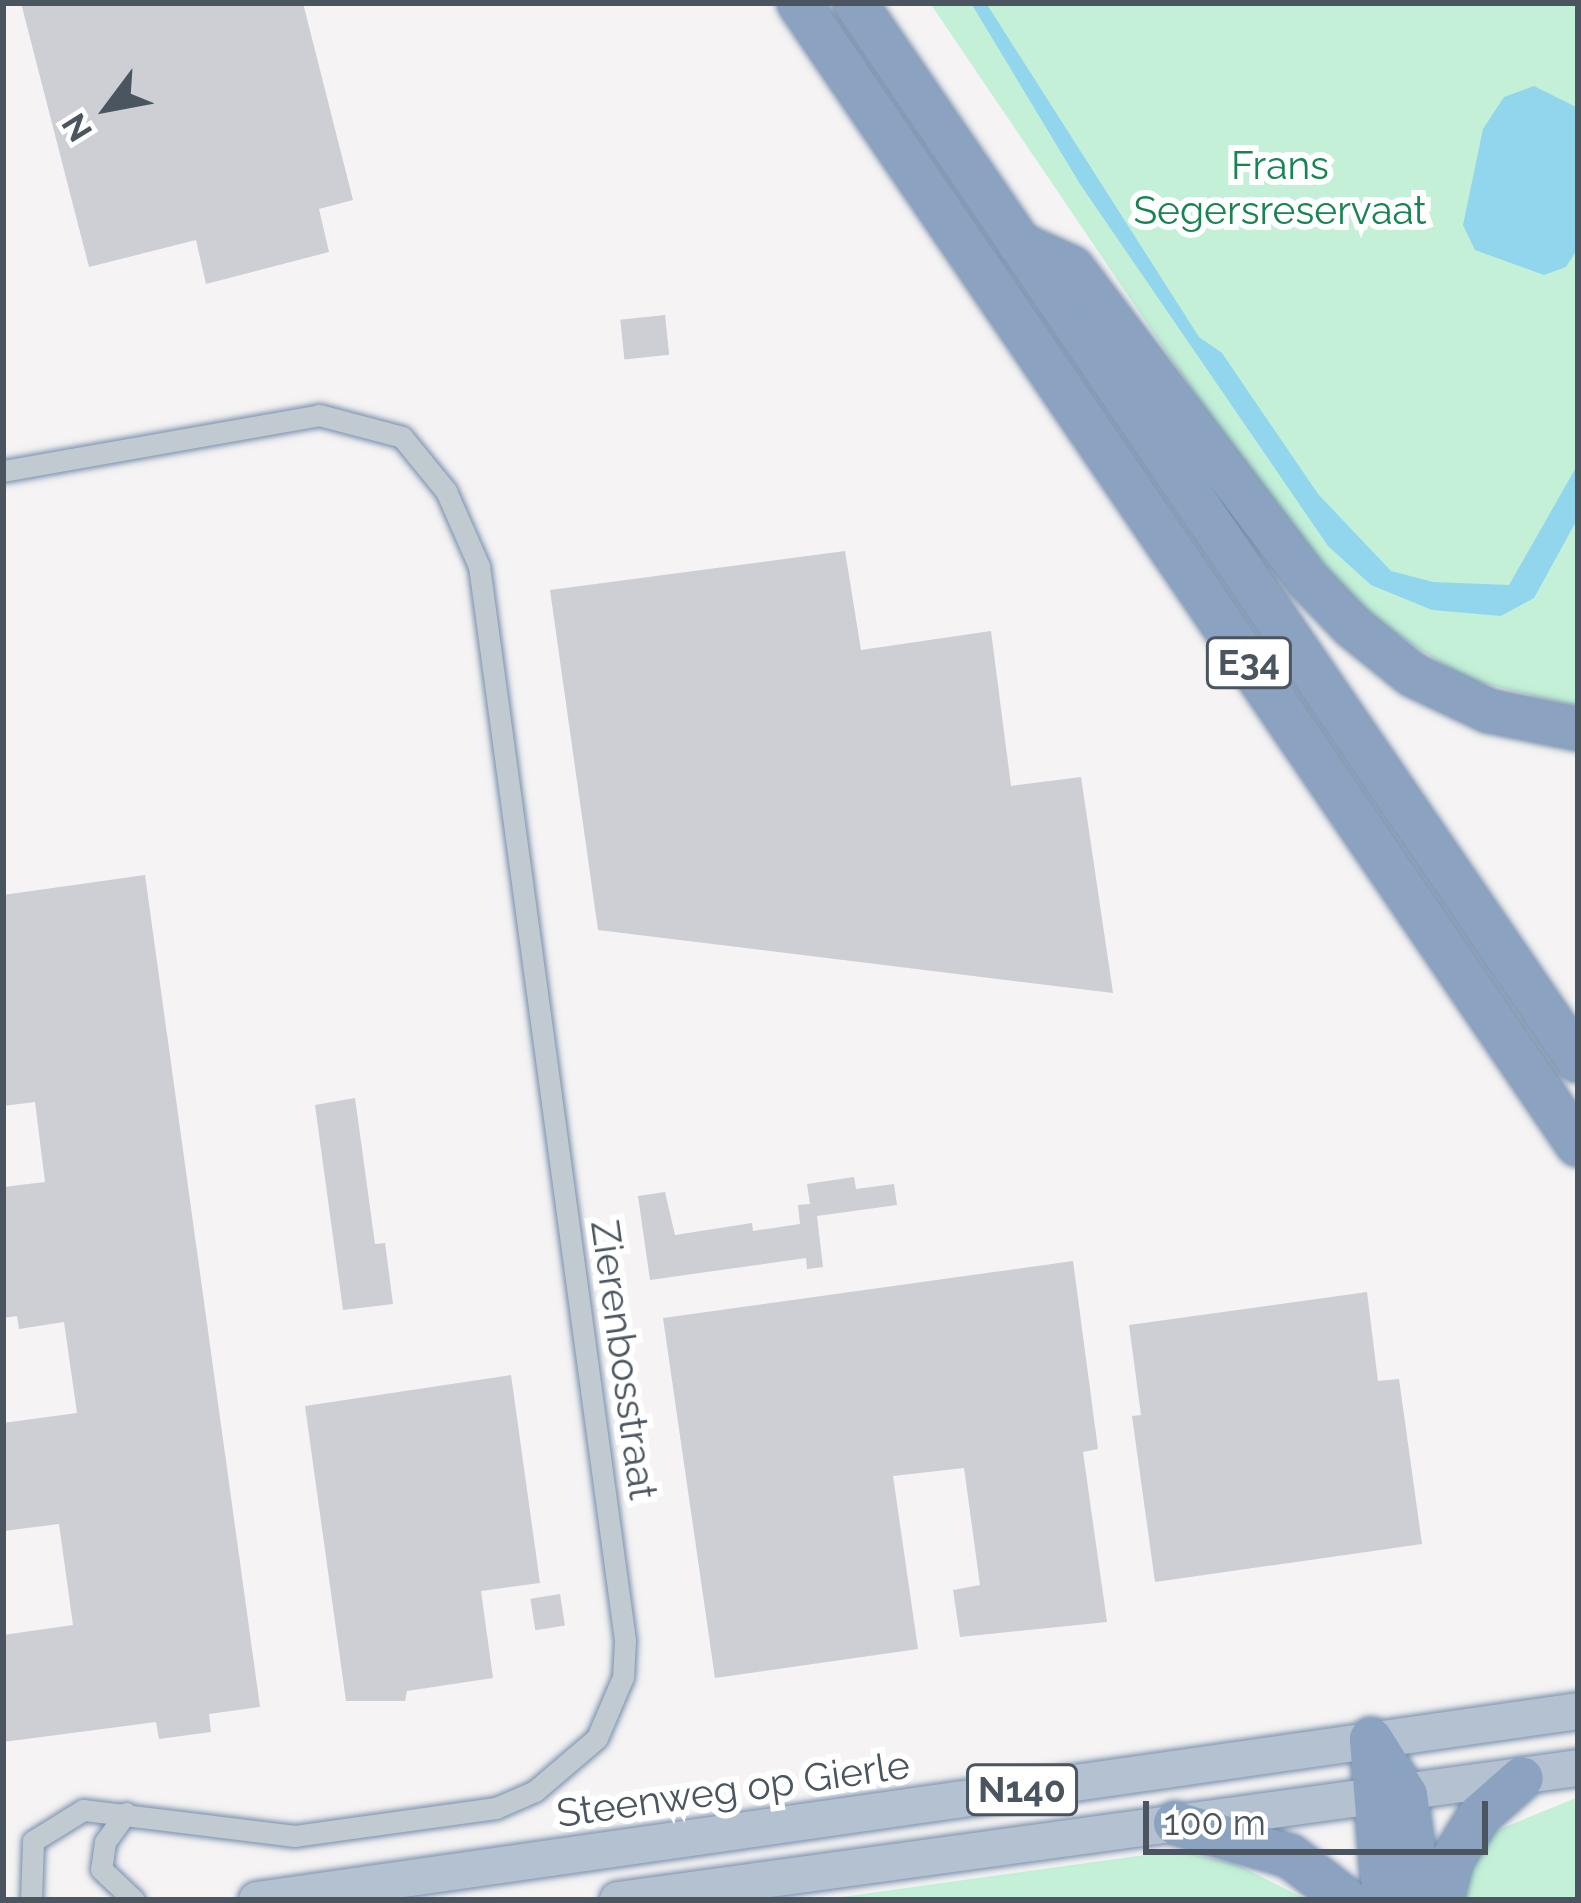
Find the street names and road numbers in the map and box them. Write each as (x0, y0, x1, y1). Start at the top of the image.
road number: E34 (1204, 633, 1294, 693)
street label: Zierenbosstraat (581, 1217, 667, 1503)
street label: Steenweg op Gierle (554, 1741, 912, 1837)
road number: N140 (965, 1760, 1079, 1820)

